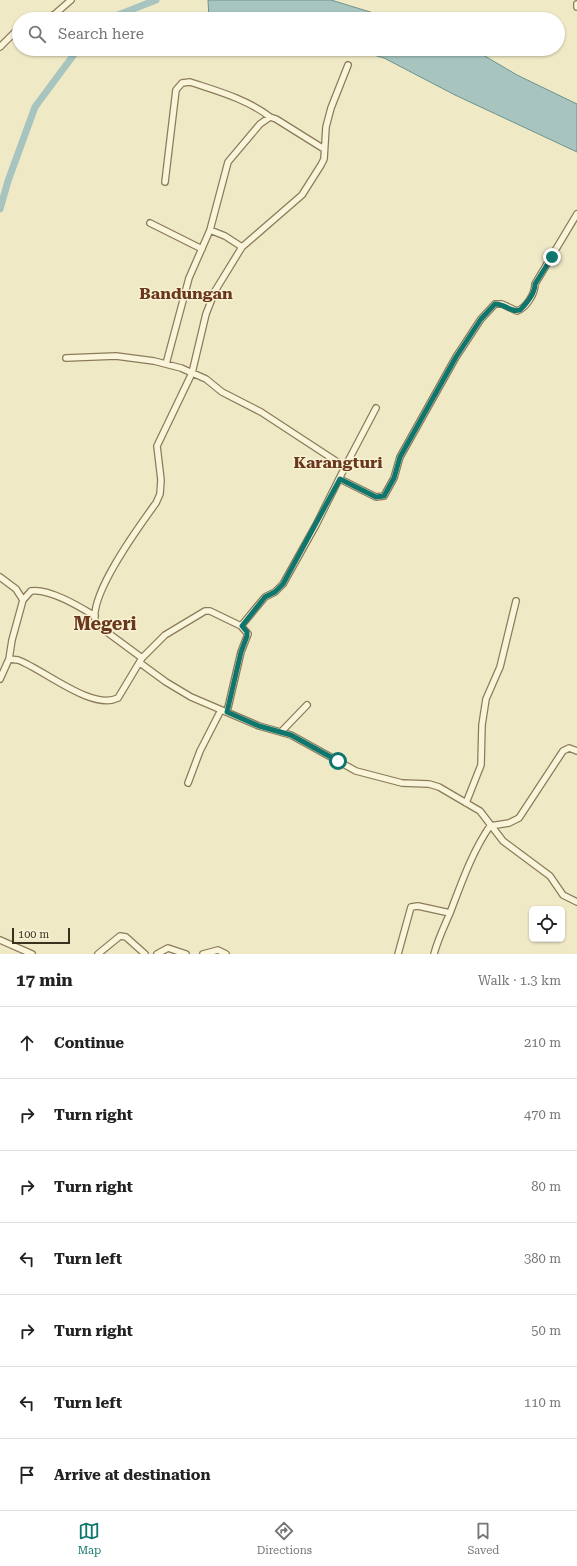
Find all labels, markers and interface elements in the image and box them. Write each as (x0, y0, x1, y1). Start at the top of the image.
search box (12, 12, 565, 56)
icon: search (26, 23, 48, 45)
text: Search here (58, 25, 144, 43)
route end (543, 248, 561, 266)
district label: Bandungan (139, 284, 233, 303)
district label: Karangturi (293, 453, 383, 472)
district label: Megeri (73, 613, 137, 634)
route start (329, 752, 347, 770)
map controls (529, 906, 565, 942)
button: locate (529, 906, 565, 942)
scale bar (12, 926, 70, 945)
text: 100 m (18, 928, 49, 941)
text: 17 min (16, 970, 73, 990)
text: Walk · 1.3 km (478, 973, 561, 988)
icon: ahead (16, 1032, 38, 1054)
text: Continue (54, 1034, 124, 1052)
text: 210 m (524, 1035, 561, 1050)
icon: right (16, 1104, 38, 1126)
text: Turn right (54, 1106, 133, 1124)
text: 470 m (524, 1107, 561, 1122)
icon: right (16, 1176, 38, 1198)
text: Turn right (54, 1178, 133, 1196)
text: 80 m (531, 1179, 561, 1194)
icon: left (16, 1248, 38, 1270)
text: Turn left (54, 1250, 122, 1268)
text: 380 m (524, 1251, 561, 1266)
icon: right (16, 1320, 38, 1342)
text: Turn right (54, 1322, 133, 1340)
text: 50 m (531, 1323, 561, 1338)
icon: left (16, 1392, 38, 1414)
text: Turn left (54, 1394, 122, 1412)
text: 110 m (524, 1395, 561, 1410)
icon: arrive (16, 1464, 38, 1486)
text: Arrive at destination (54, 1466, 210, 1484)
tab: Map (78, 1520, 101, 1557)
tab: Directions (257, 1520, 312, 1557)
tab: Saved (467, 1520, 499, 1557)

